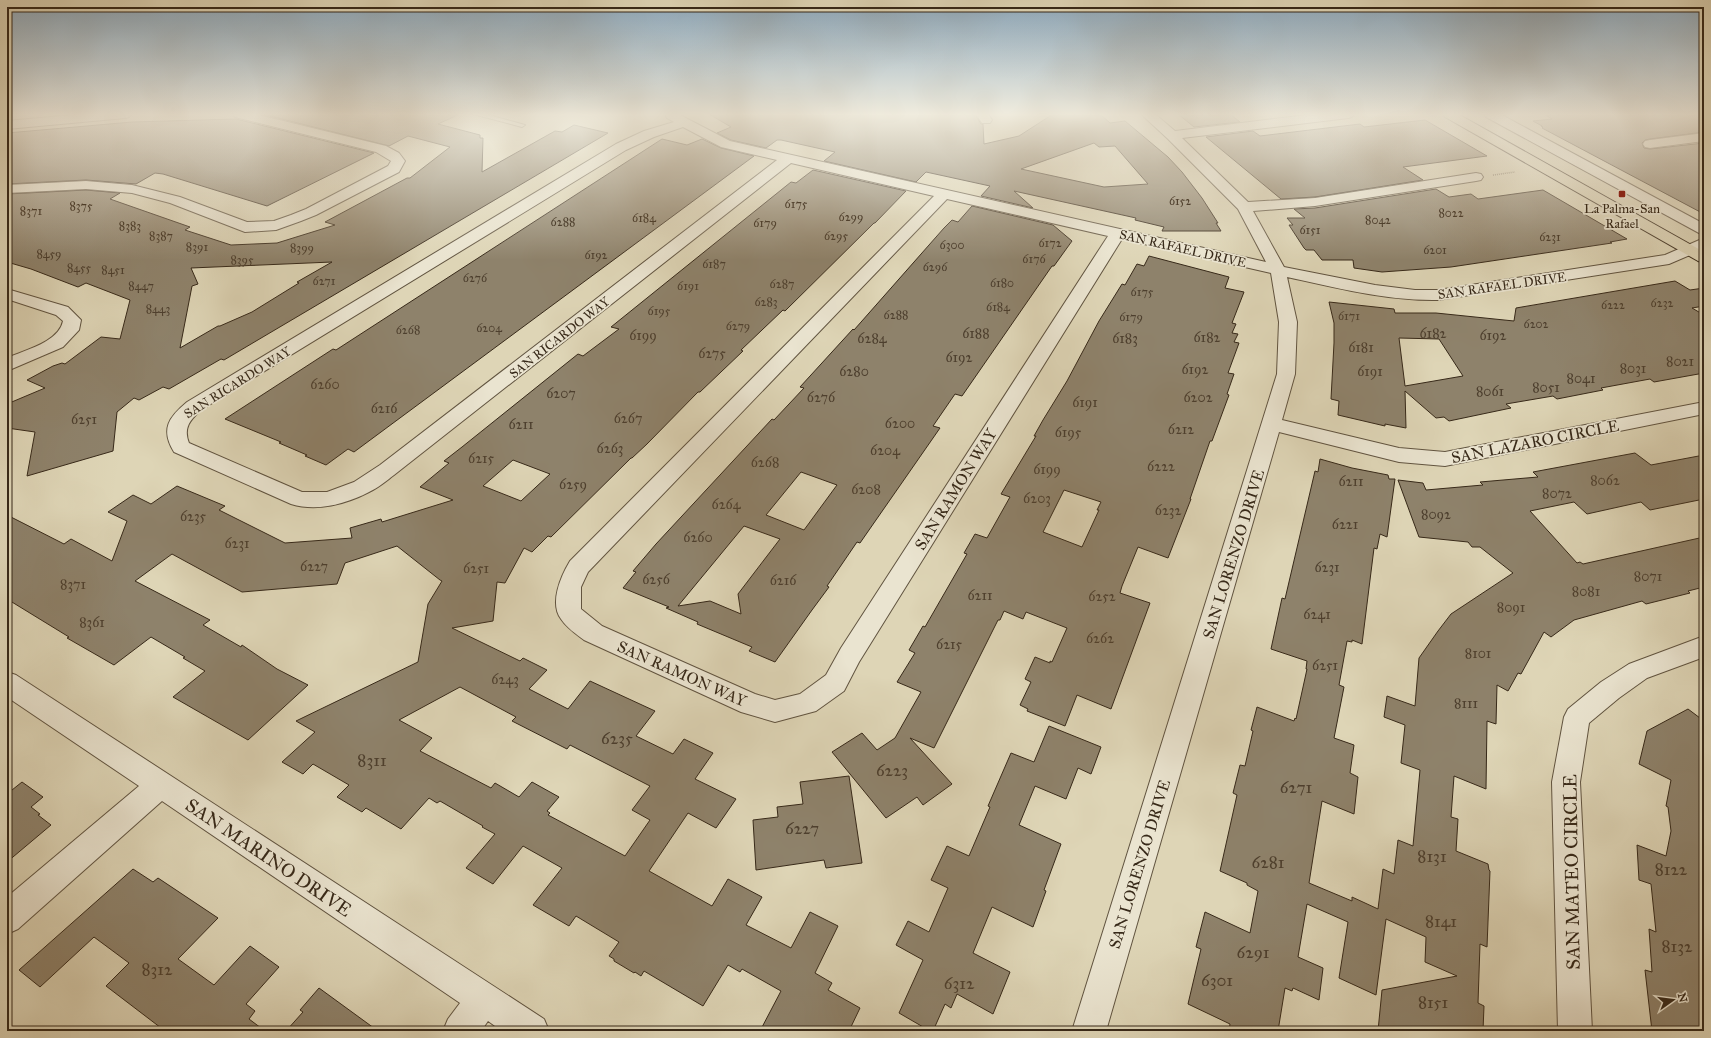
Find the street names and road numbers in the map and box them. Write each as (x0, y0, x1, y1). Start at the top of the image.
street label: SAN RAFAEL DRIVE (1118, 227, 1248, 271)
street label: SAN RAFAEL DRIVE (1437, 269, 1567, 303)
street label: SAN RICARDO WAY (506, 293, 614, 382)
street label: SAN RICARDO WAY (181, 343, 294, 422)
street label: SAN LAZARO CIRCLE (1450, 416, 1620, 467)
street label: SAN RAMON WAY (910, 424, 1001, 553)
street label: SAN LORENZO DRIVE (1199, 467, 1268, 641)
street label: SAN RAMON WAY (614, 636, 750, 711)
street label: SAN MATEO CIRCLE (1558, 774, 1585, 970)
street label: SAN LORENZO DRIVE (1105, 777, 1174, 951)
street label: SAN MARINO DRIVE (181, 793, 356, 922)

